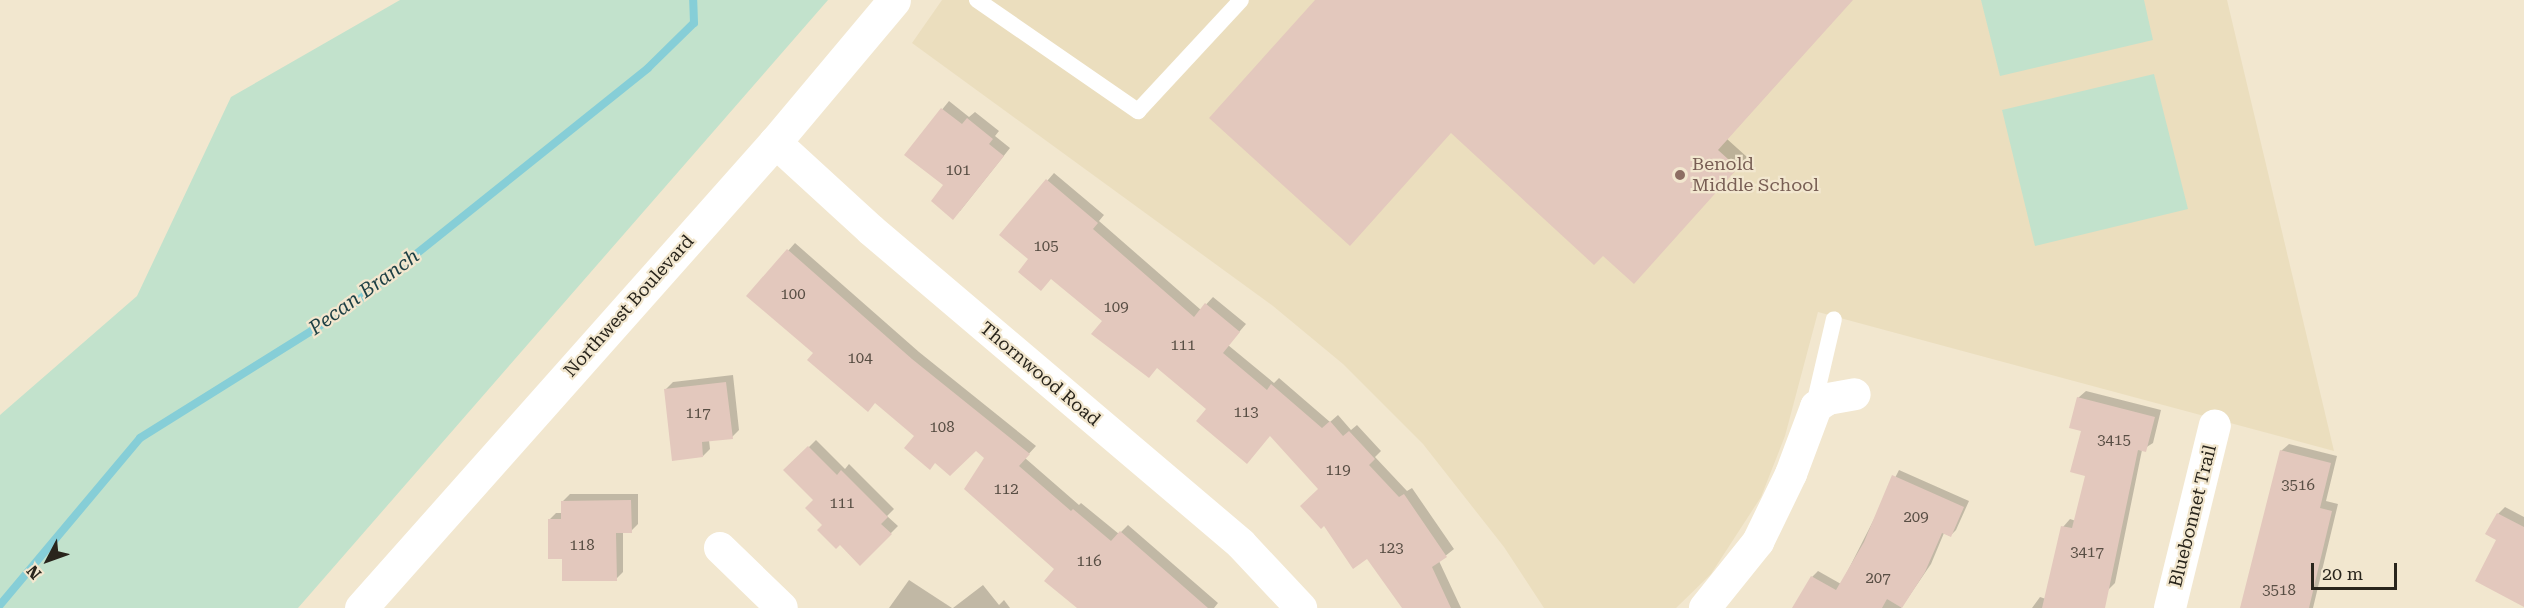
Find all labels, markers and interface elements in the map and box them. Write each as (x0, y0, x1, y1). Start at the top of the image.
place label: Benold Middle School (1692, 154, 1819, 196)
house number: 101 (945, 162, 971, 180)
marker: Benold Middle School (1673, 168, 1687, 182)
street label: Northwest Boulevard (560, 231, 698, 381)
house number: 105 (1033, 238, 1059, 256)
water label: Pecan Branch (304, 244, 424, 340)
house number: 100 (780, 286, 806, 304)
house number: 109 (1103, 299, 1129, 317)
street label: Thornwood Road (975, 317, 1105, 431)
house number: 111 (1170, 337, 1196, 355)
house number: 104 (847, 350, 873, 368)
house number: 113 (1233, 404, 1259, 422)
house number: 117 (685, 405, 711, 423)
house number: 108 (929, 419, 955, 437)
house number: 3415 (2097, 432, 2131, 450)
street label: Bluebonnet Trail (2165, 443, 2221, 589)
house number: 119 (1325, 462, 1351, 480)
house number: 3516 (2281, 477, 2315, 495)
house number: 112 (993, 481, 1019, 499)
house number: 111 (829, 495, 855, 513)
house number: 209 (1903, 509, 1929, 527)
north arrow (18, 530, 78, 590)
house number: 118 (569, 537, 595, 555)
house number: 123 (1378, 540, 1404, 558)
house number: 3417 (2070, 544, 2104, 562)
scale bar (2314, 551, 2400, 589)
house number: 116 (1076, 553, 1102, 571)
text: N (23, 561, 45, 583)
text: 20 m (2322, 563, 2363, 584)
house number: 207 (1865, 570, 1891, 588)
house number: 3518 (2262, 582, 2296, 600)

